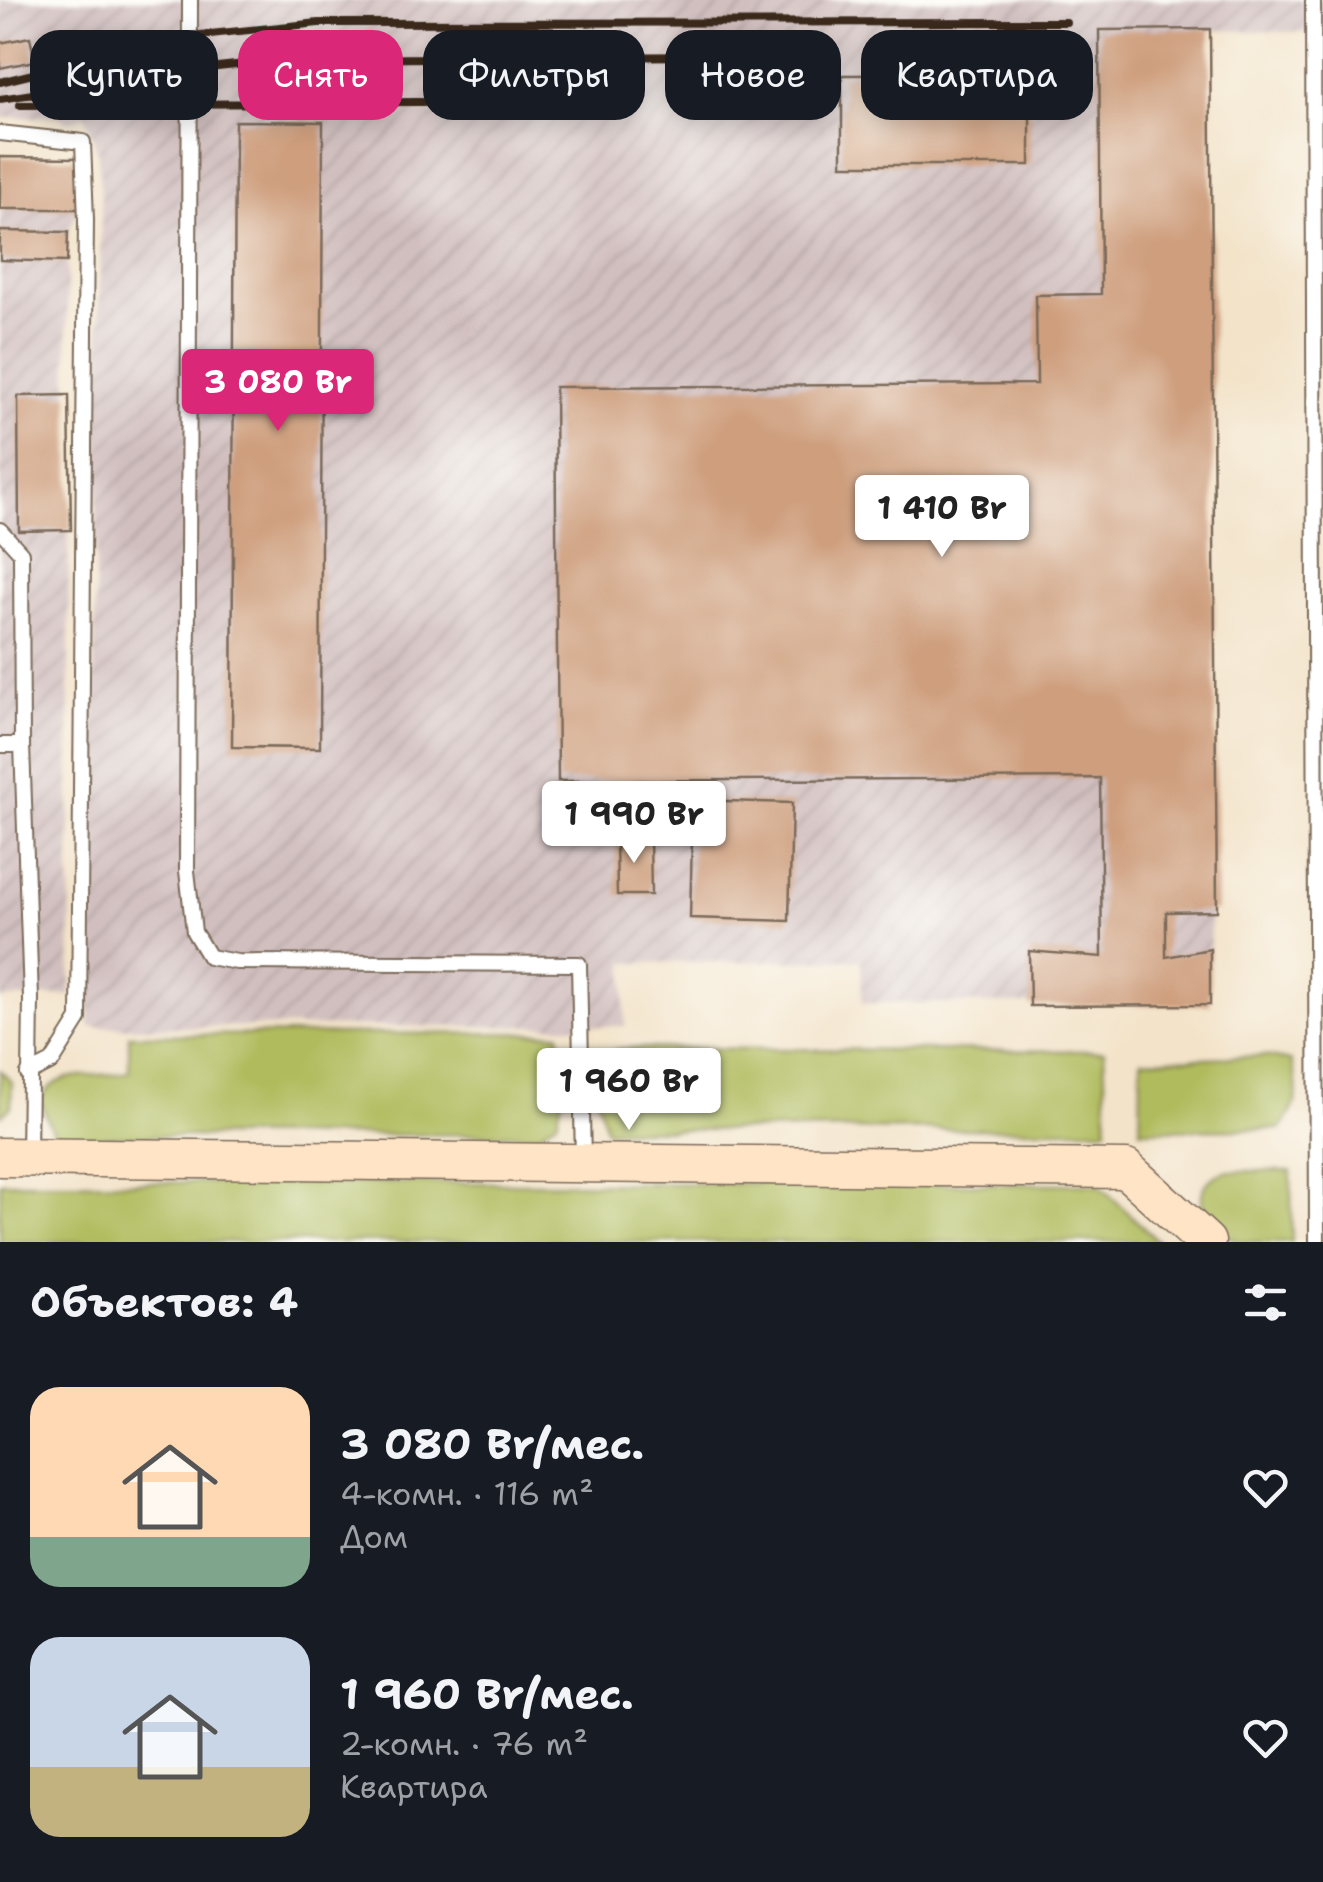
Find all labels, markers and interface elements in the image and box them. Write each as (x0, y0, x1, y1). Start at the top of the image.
chip: Купить (30, 30, 218, 120)
chip: Снять (238, 30, 403, 120)
chip: Фильтры (423, 30, 645, 120)
chip: Новое (665, 30, 841, 120)
chip: Квартира (861, 30, 1093, 120)
pin: 3 080 Br (175, 349, 381, 434)
text: 3 080 Br (204, 360, 352, 403)
pin: 1 410 Br (839, 475, 1045, 560)
text: 1 410 Br (877, 486, 1007, 529)
pin: 1 990 Br (531, 781, 737, 866)
text: 1 990 Br (564, 792, 704, 835)
pin: 1 960 Br (526, 1048, 732, 1133)
text: 1 960 Br (559, 1059, 699, 1102)
text: Объектов: 4 (30, 1274, 298, 1330)
icon: filters (1238, 1275, 1293, 1330)
text: 3 080 Br/мес. (340, 1416, 644, 1472)
icon: home (110, 1427, 230, 1547)
icon: heart (1238, 1460, 1293, 1515)
text: 4-комн. · 116 m² (340, 1472, 594, 1515)
text: Дом (340, 1515, 408, 1558)
text: 1 960 Br/мес. (340, 1666, 634, 1722)
icon: home (110, 1677, 230, 1797)
icon: heart (1238, 1710, 1293, 1765)
text: 2-комн. · 76 m² (340, 1722, 588, 1765)
text: Квартира (340, 1765, 488, 1808)

